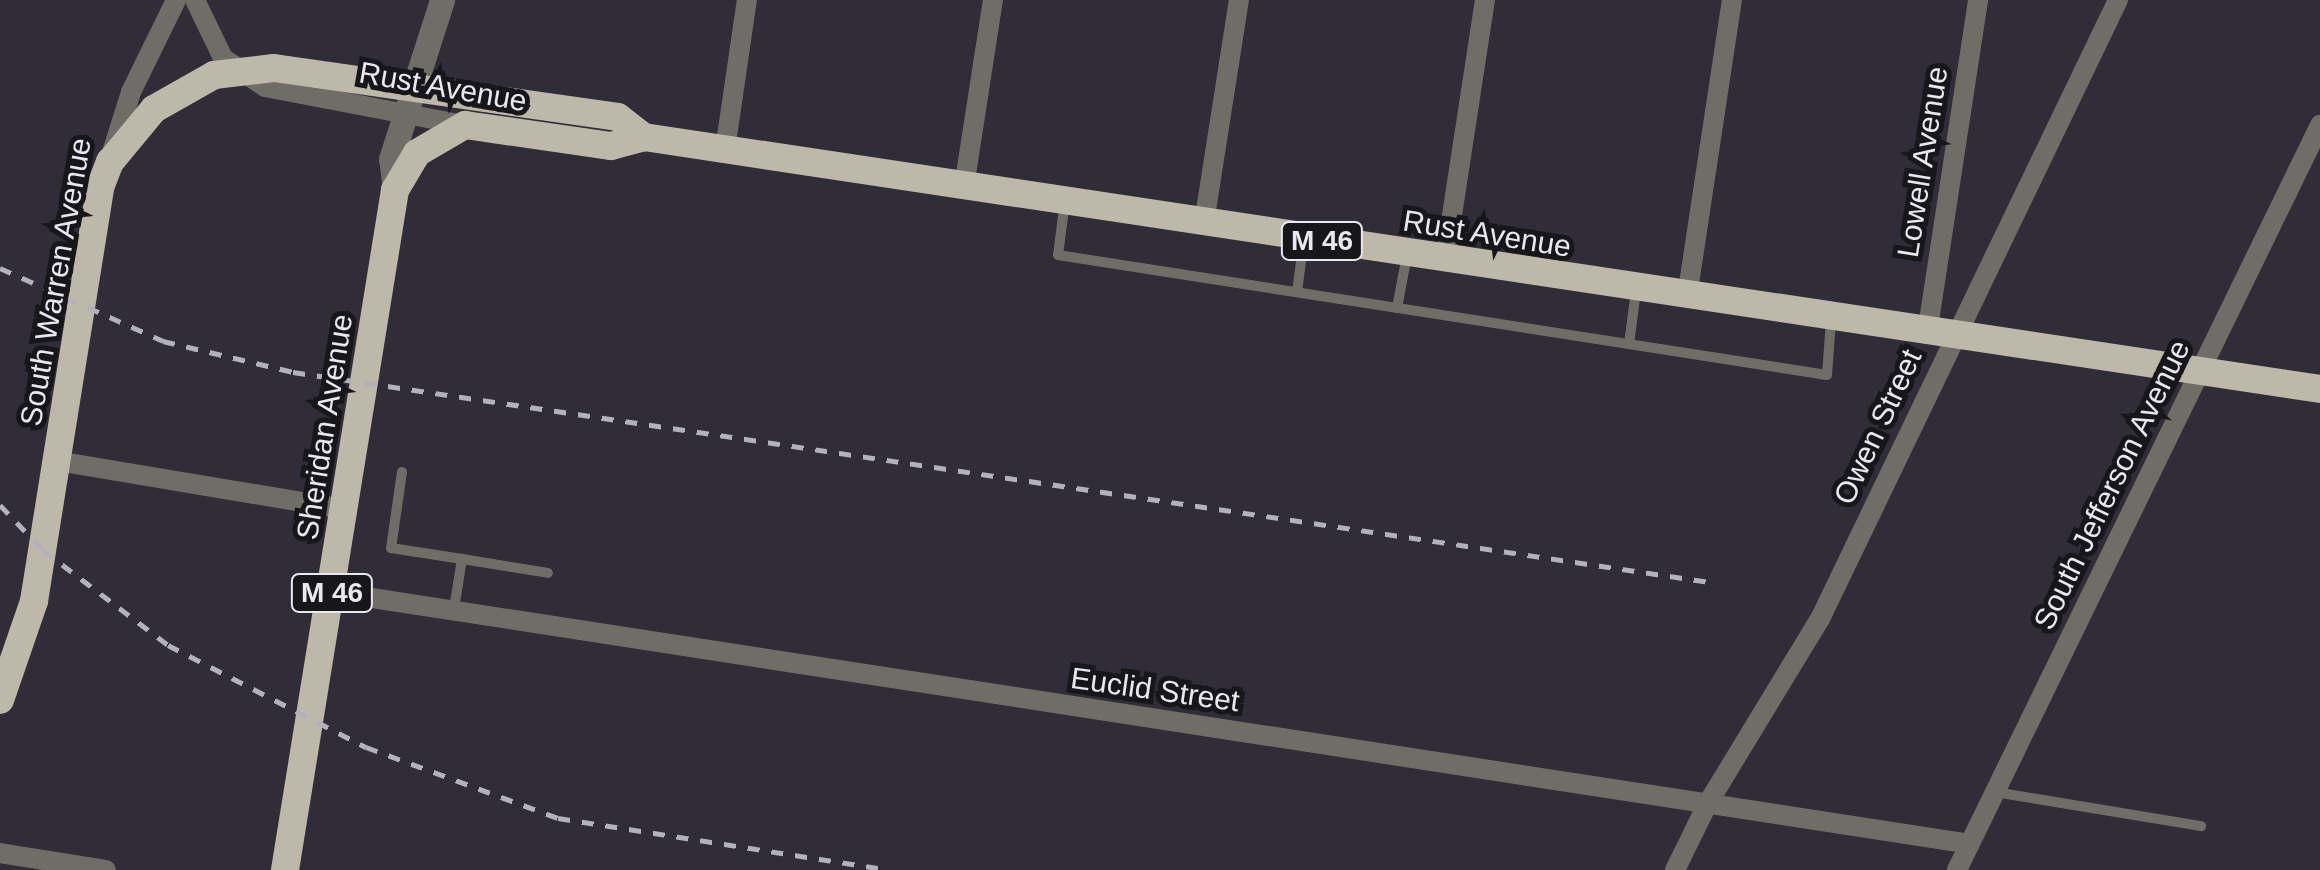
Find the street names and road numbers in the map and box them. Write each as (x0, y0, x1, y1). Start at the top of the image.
street label: Rust Avenue (356, 54, 530, 120)
street label: Lowell Avenue (1890, 63, 1956, 261)
street label: South Warren Avenue (13, 134, 99, 430)
street label: Rust Avenue (1400, 203, 1574, 265)
road number: M 46 (1280, 218, 1364, 264)
street label: Sheridan Avenue (289, 311, 361, 543)
street label: South Jefferson Avenue (2026, 334, 2198, 636)
street label: Owen Street (1826, 344, 1930, 510)
road number: M 46 (290, 570, 374, 616)
street label: Euclid Street (1068, 660, 1242, 720)

